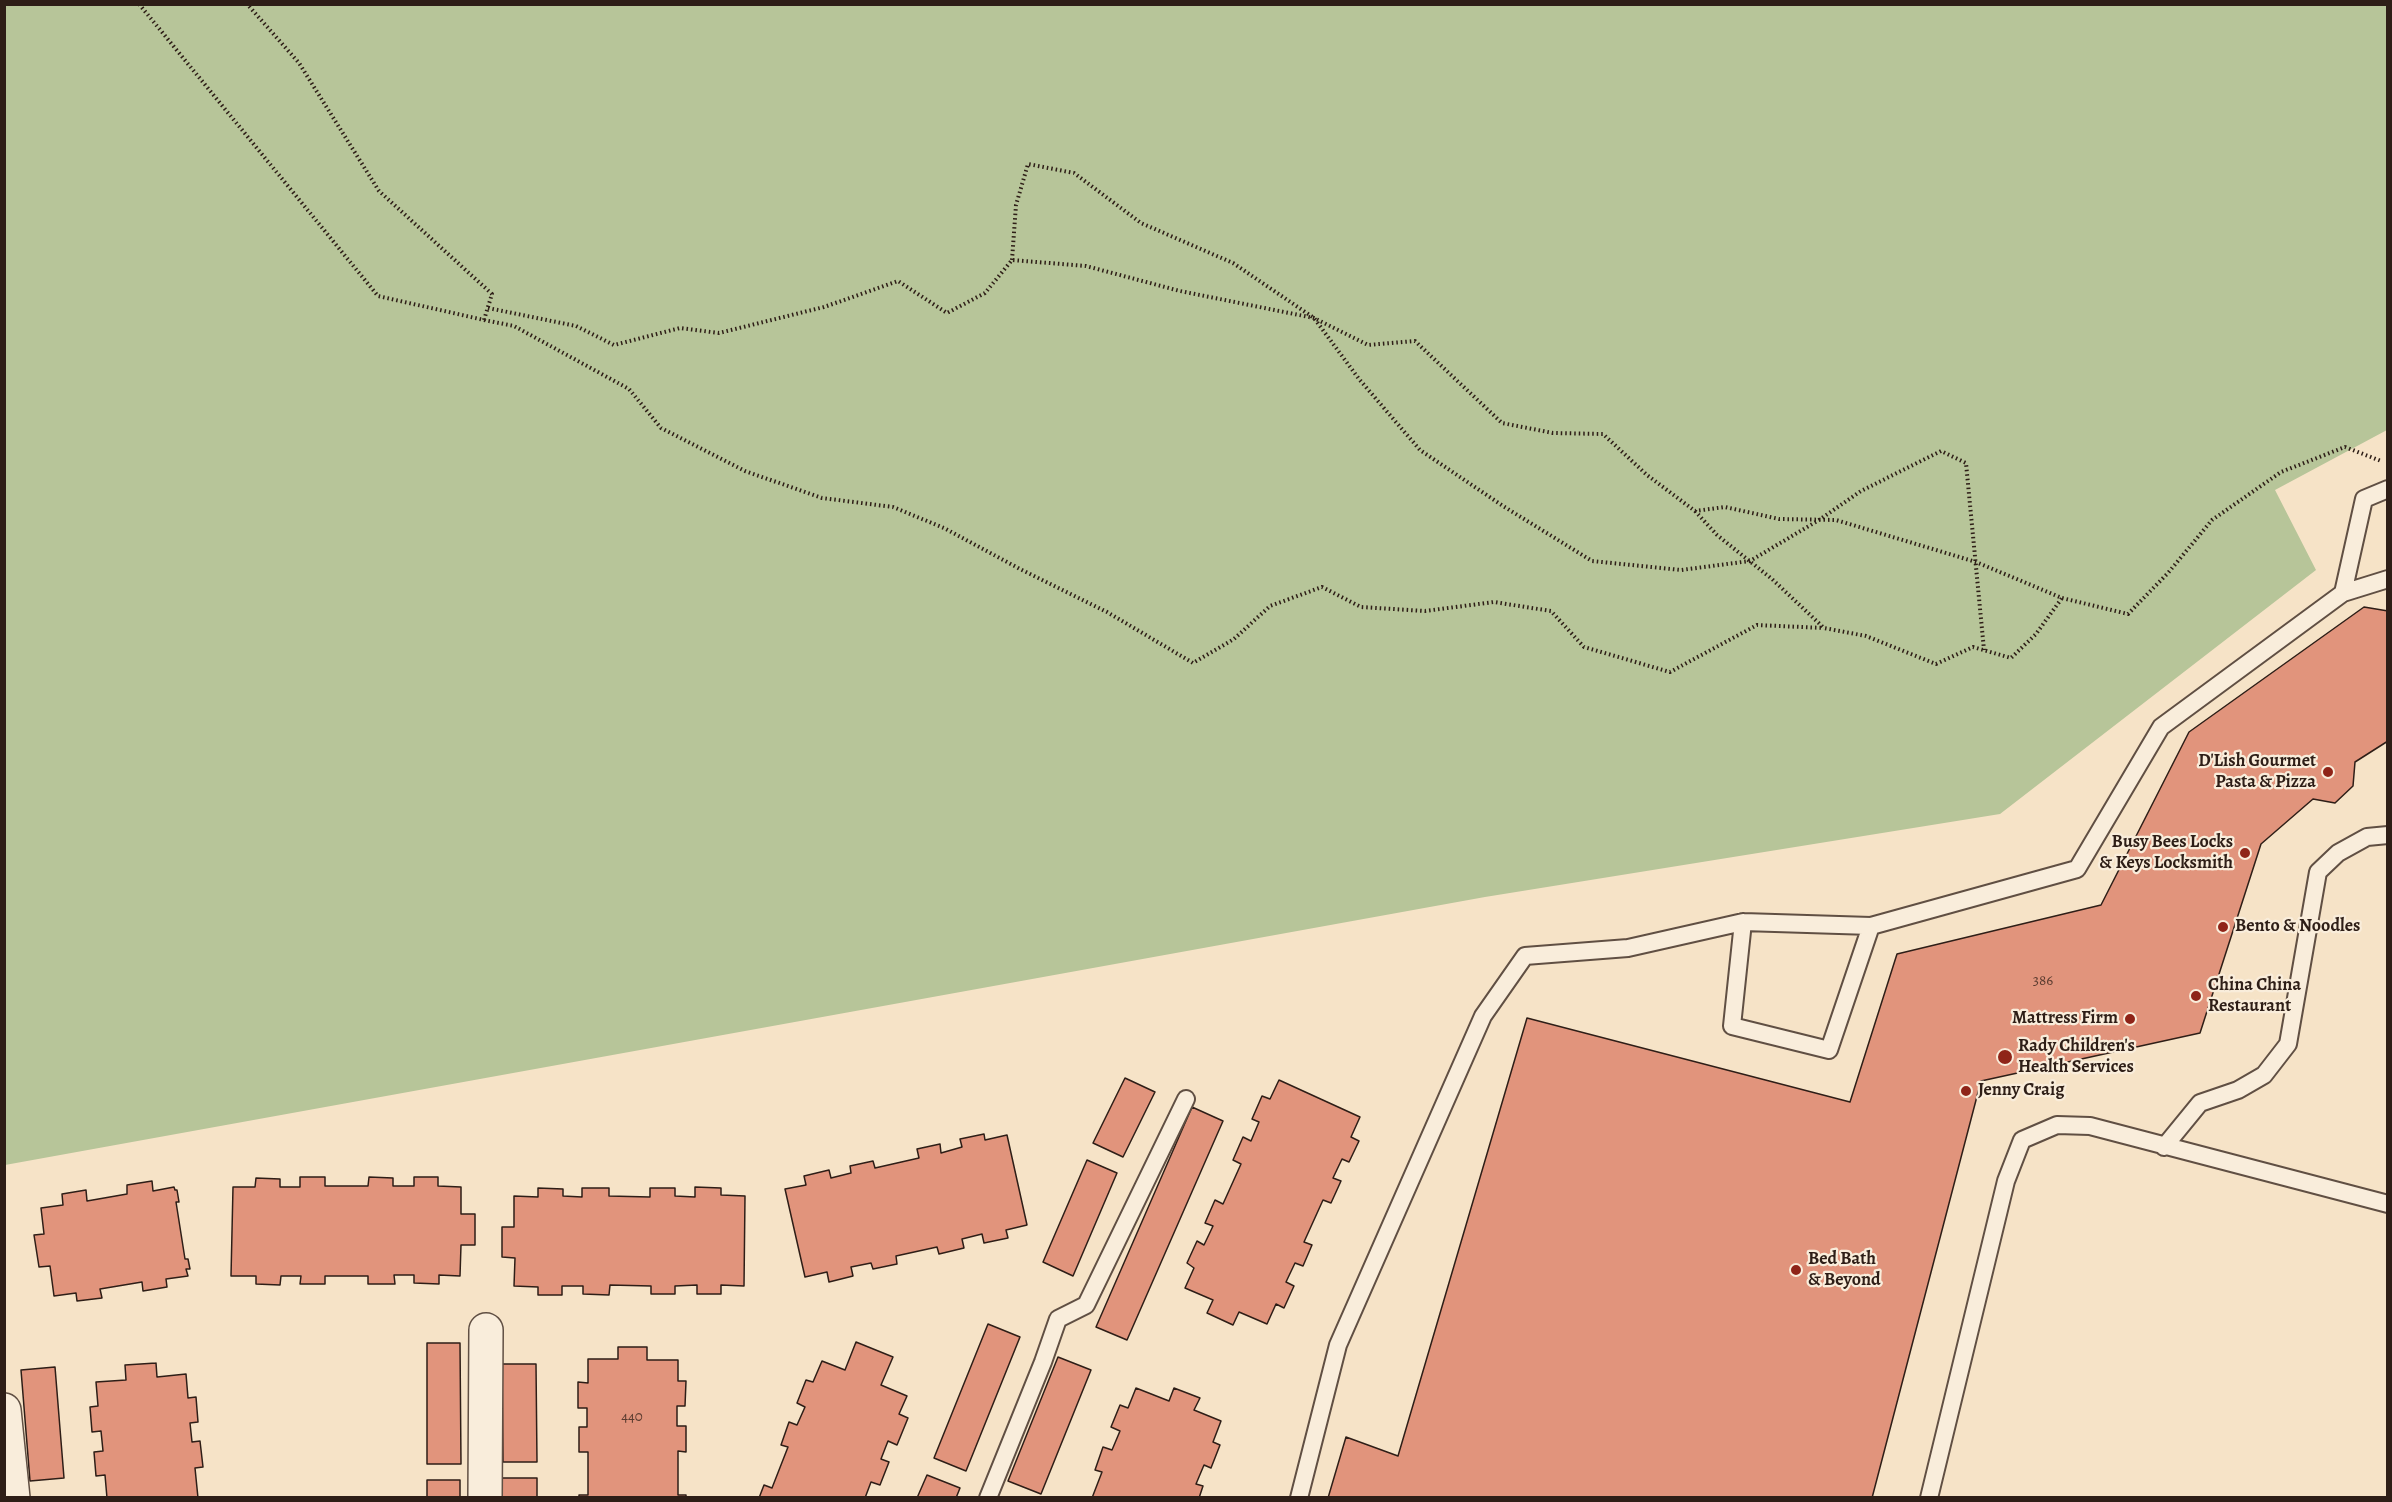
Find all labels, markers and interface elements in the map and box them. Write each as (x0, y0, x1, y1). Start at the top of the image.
place label: D'Lish Gourmet Pasta & Pizza (2198, 751, 2316, 794)
marker: D'Lish Gourmet Pasta & Pizza (2321, 765, 2335, 779)
place label: Busy Bees Locks & Keys Locksmith (2099, 832, 2233, 874)
marker: Busy Bees Locks & Keys Locksmith (2238, 846, 2252, 860)
place label: Bento & Noodles (2235, 916, 2360, 938)
marker: Bento & Noodles (2216, 920, 2230, 934)
house number: 386 (2033, 972, 2053, 990)
place label: China China Restaurant (2208, 975, 2301, 1018)
marker: China China Restaurant (2189, 989, 2203, 1003)
place label: Mattress Firm (2012, 1008, 2118, 1030)
marker: Mattress Firm (2123, 1012, 2137, 1026)
place label: Rady Children's Health Services (2018, 1036, 2135, 1078)
marker: Rady Children's Health Services (1996, 1048, 2014, 1066)
place label: Jenny Craig (1978, 1080, 2064, 1102)
marker: Jenny Craig (1959, 1084, 1973, 1098)
place label: Bed Bath & Beyond (1808, 1249, 1881, 1292)
marker: Bed Bath & Beyond (1789, 1263, 1803, 1277)
house number: 440 (621, 1408, 643, 1426)

